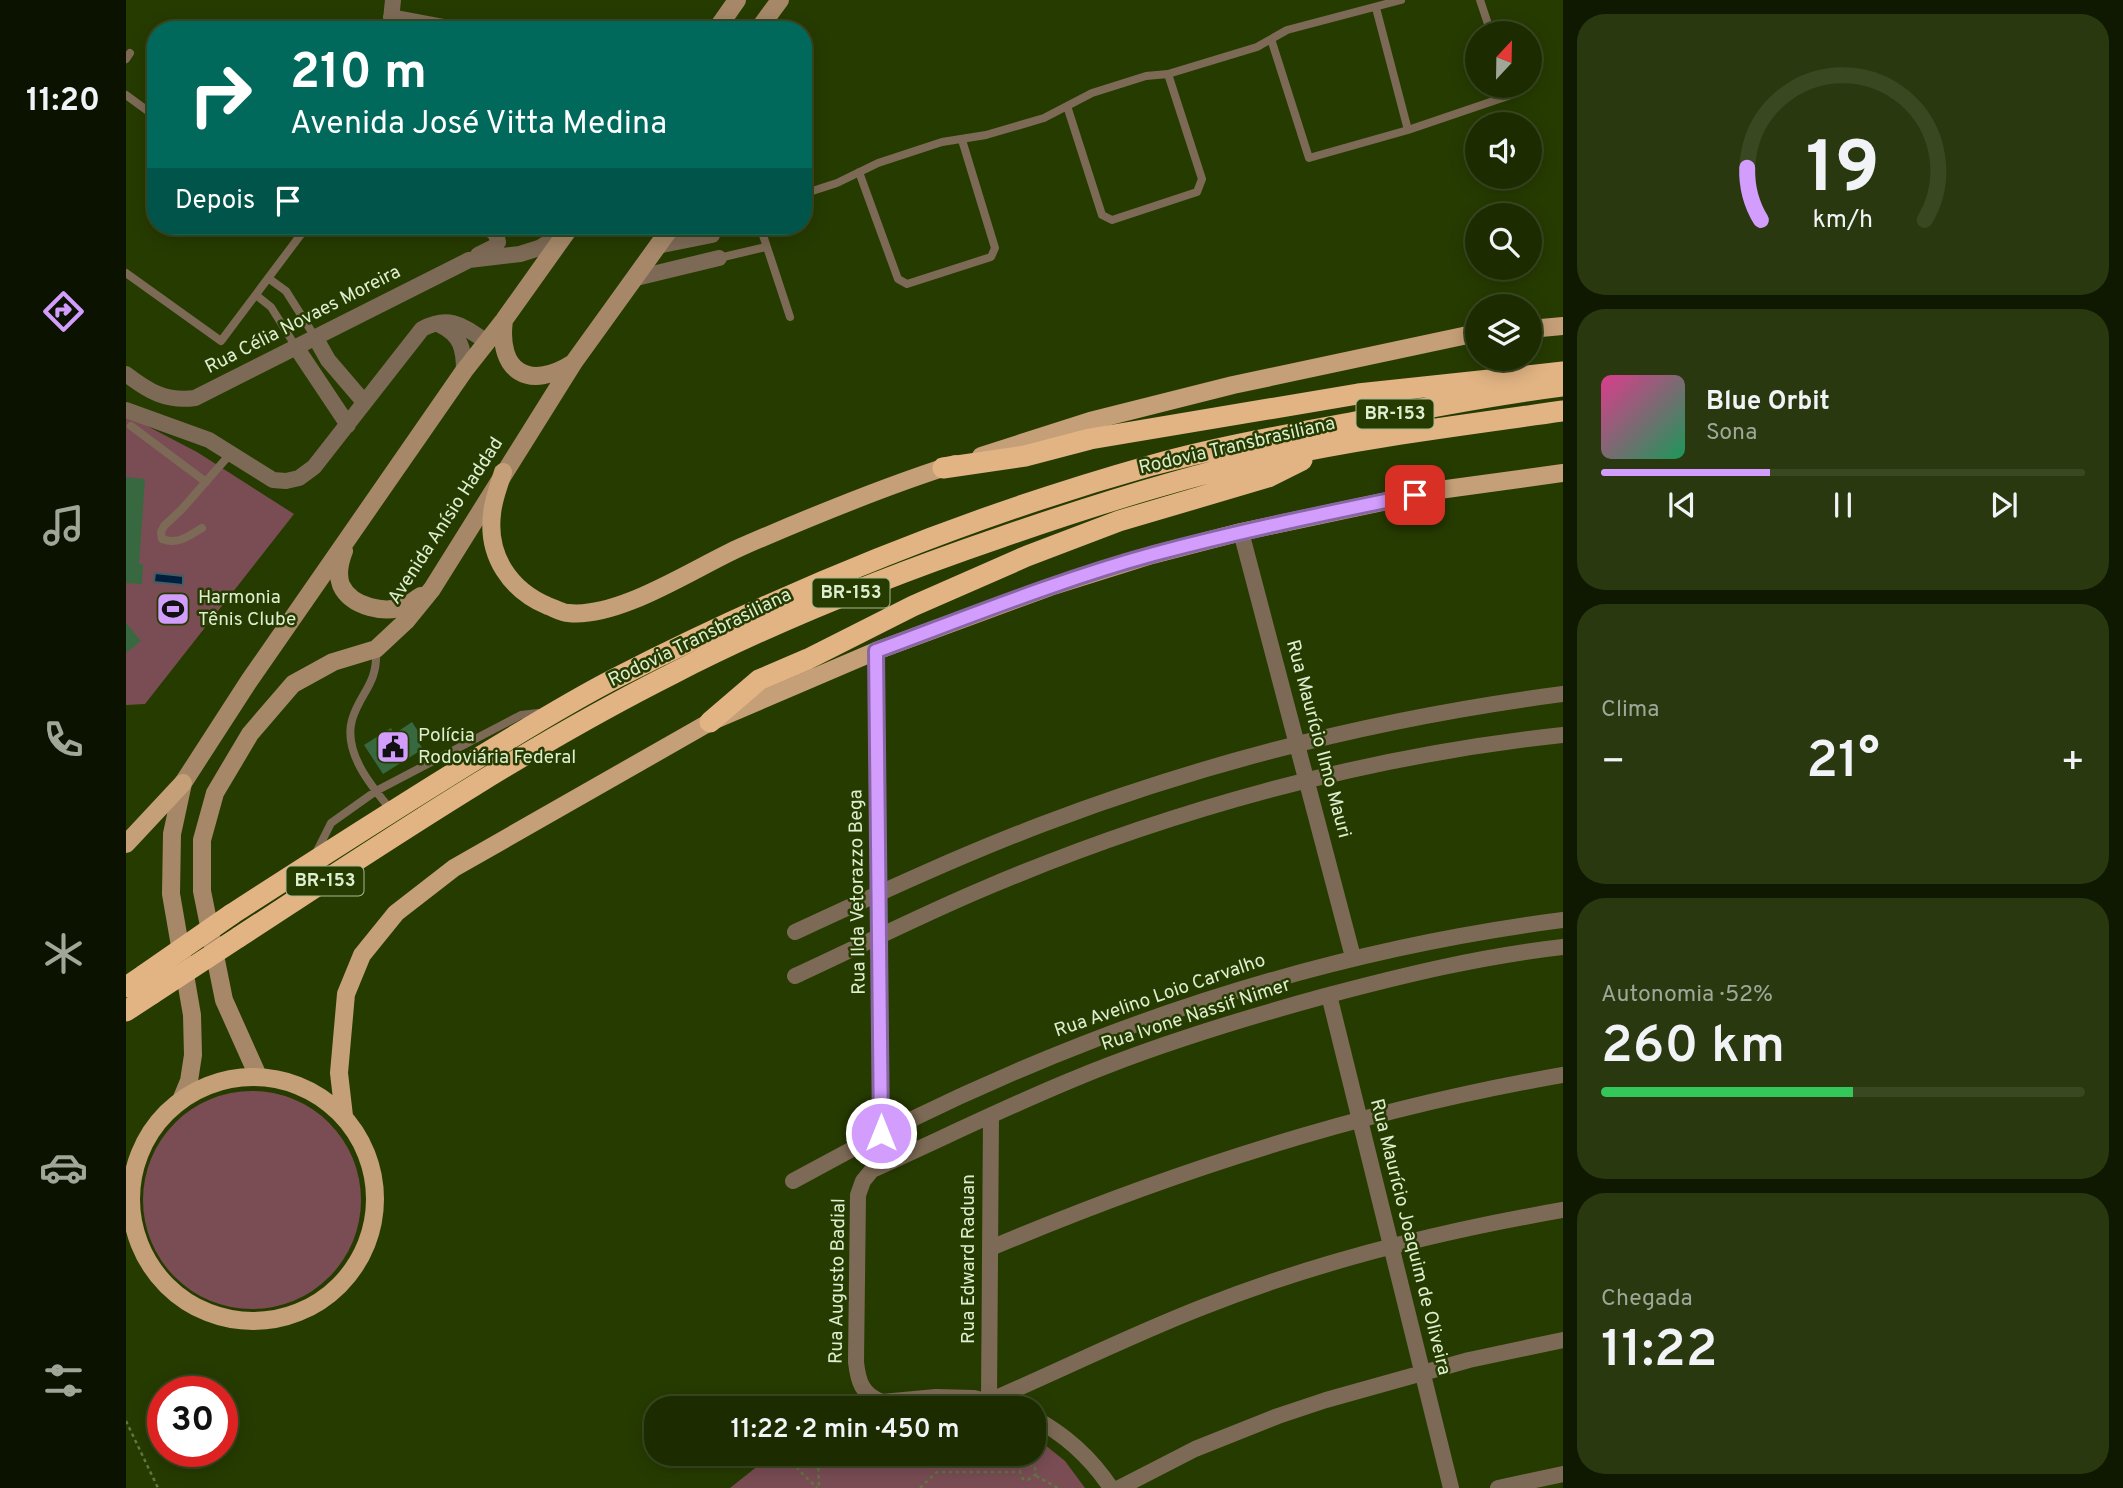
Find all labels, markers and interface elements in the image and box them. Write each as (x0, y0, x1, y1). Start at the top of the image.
north arrow (1465, 21, 1542, 98)
map controls (1465, 21, 1542, 371)
text: 210 m (290, 44, 427, 106)
icon: right (175, 49, 266, 140)
text: 11:20 (26, 82, 100, 122)
text: Avenida José Vitta Medina (290, 105, 667, 145)
button: sound (1465, 112, 1542, 189)
text: 19 (1806, 127, 1880, 219)
icon: arrive (269, 182, 307, 220)
text: Depois (175, 185, 255, 218)
button: search (1465, 203, 1542, 280)
text: km/h (1813, 205, 1873, 237)
street label: Rua Célia Novaes Moreira (201, 260, 405, 380)
icon: directions (39, 287, 88, 336)
button: layers (1465, 294, 1542, 371)
text: Blue Orbit (1706, 386, 1830, 419)
road number: BR-153 (1356, 400, 1434, 428)
street label: Rodovia Transbrasiliana (1136, 412, 1338, 480)
text: Sona (1706, 419, 1757, 448)
street label: Avenida Anísio Haddad (383, 433, 509, 609)
pin (1385, 465, 1445, 525)
icon: arrive (1396, 476, 1434, 514)
icon: previous (1663, 486, 1701, 524)
icon: pause (1824, 486, 1862, 524)
icon: next (1985, 486, 2023, 524)
icon: music (39, 501, 88, 550)
road number: BR-153 (812, 578, 890, 608)
street label: Rodovia Transbrasiliana (604, 583, 796, 693)
place label: Harmonia Tênis Clube (198, 586, 296, 632)
sports icon: Harmonia Tênis Clube (154, 590, 192, 628)
street label: Rua Maurício Ilmo Mauri (1280, 637, 1356, 841)
text: Clima (1601, 696, 1659, 725)
icon: phone (39, 715, 88, 764)
place label: Polícia Rodoviária Federal (418, 724, 576, 770)
public building icon: Polícia Rodoviária Federal (374, 728, 412, 766)
text: 21° (1806, 730, 1880, 796)
text: − (1601, 739, 1626, 788)
text: + (2060, 739, 2085, 788)
street label: Rua Ilda Vetorazzo Bega (844, 789, 872, 995)
road number: BR-153 (286, 866, 364, 896)
icon: climate (39, 929, 88, 978)
street label: Rua Avelino Loio Carvalho (1051, 949, 1269, 1043)
street label: Rua Ivone Nassif Nimer (1098, 973, 1294, 1057)
text: Autonomia · 52% (1601, 981, 1773, 1010)
text: 260 km (1601, 1015, 1785, 1081)
position arrow (844, 1096, 918, 1170)
street label: Rua Maurício Joaquim de Oliveira (1364, 1096, 1456, 1378)
icon: car (39, 1143, 88, 1192)
street label: Rua Edward Raduan (957, 1174, 981, 1344)
street label: Rua Augusto Badial (825, 1198, 851, 1364)
text: Chegada (1601, 1285, 1693, 1314)
text: 11:22 (1601, 1319, 1718, 1385)
icon: filters (39, 1356, 88, 1405)
speed limit sign: 30 (147, 1376, 238, 1467)
text: 11:22 · 2 min · 450 m (730, 1414, 960, 1447)

